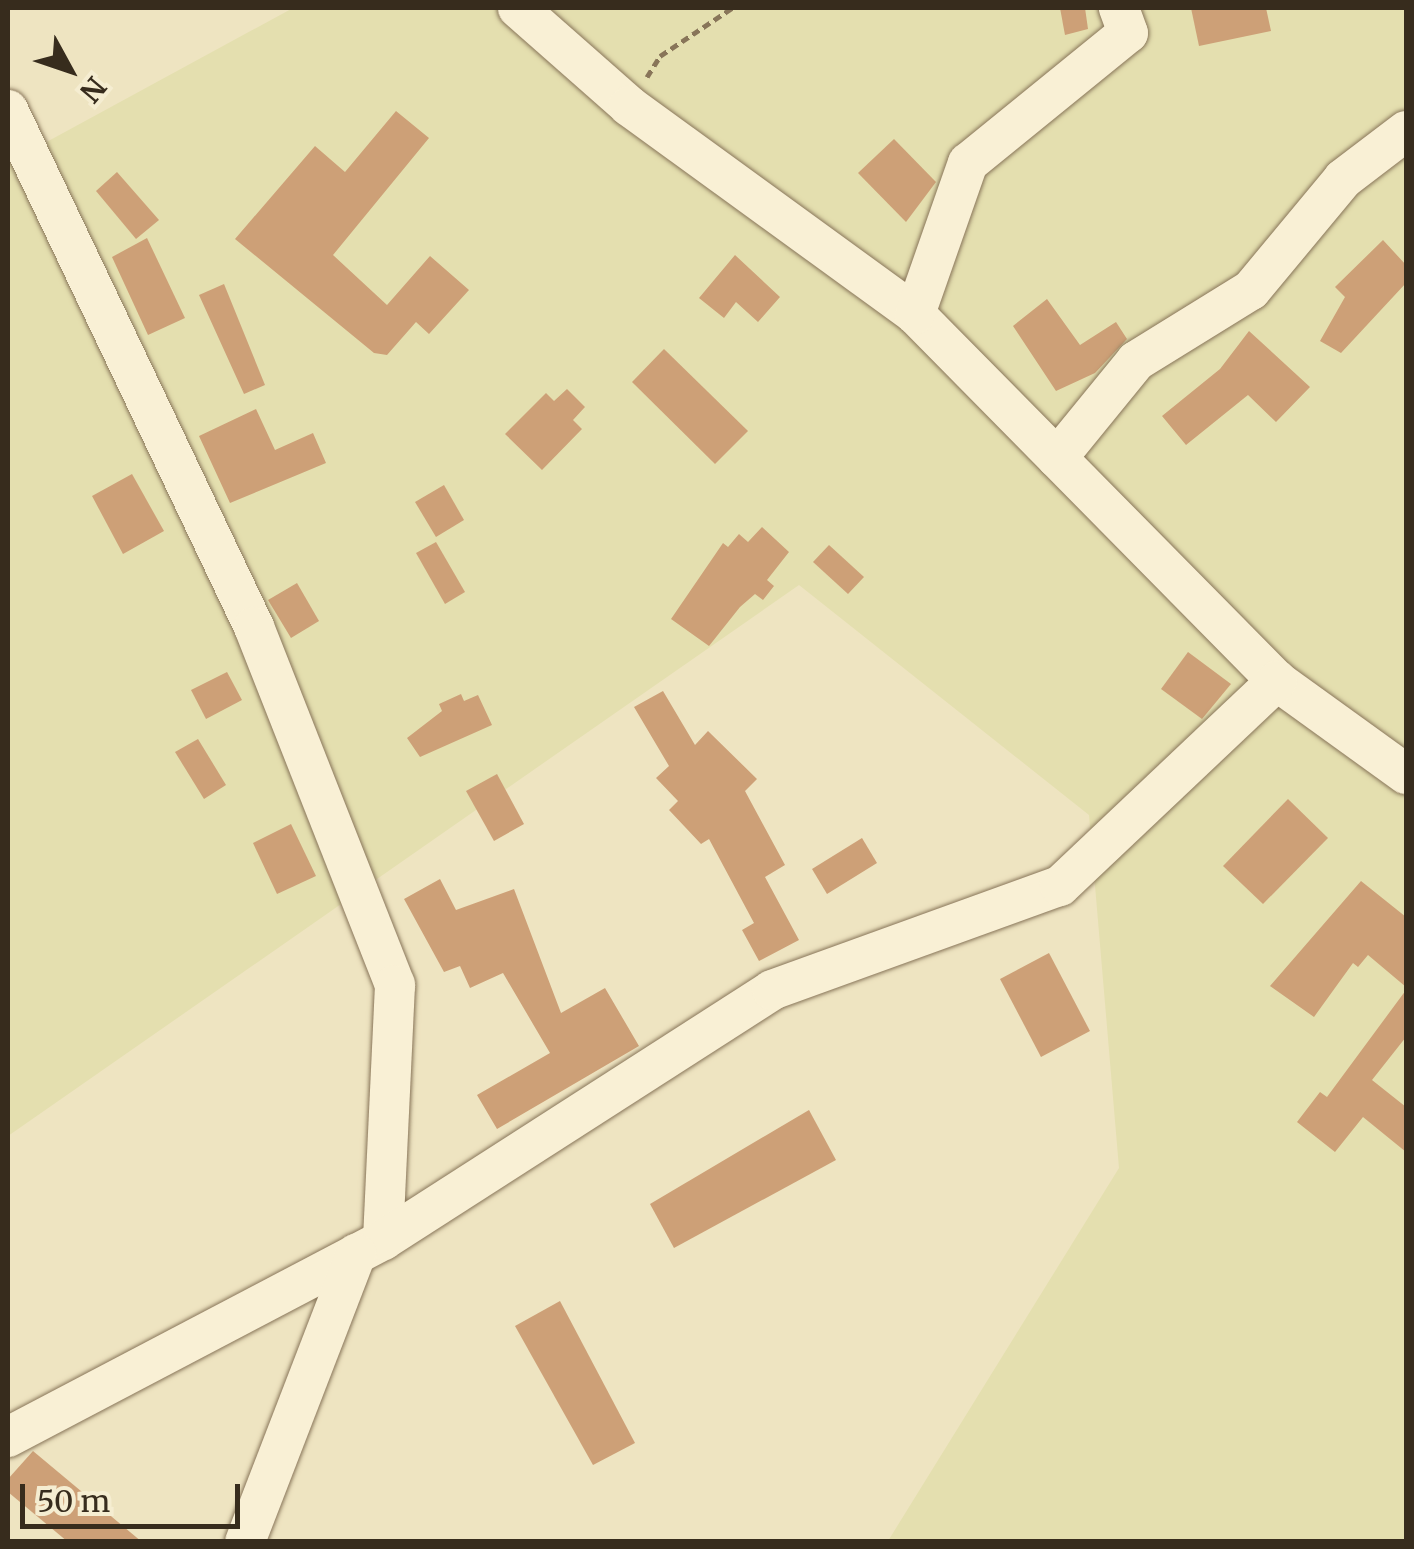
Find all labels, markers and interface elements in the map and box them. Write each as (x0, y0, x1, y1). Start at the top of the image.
north arrow (20, 20, 120, 120)
text: N (72, 69, 114, 109)
scale bar (25, 1464, 245, 1526)
text: 50 m (37, 1482, 110, 1520)

